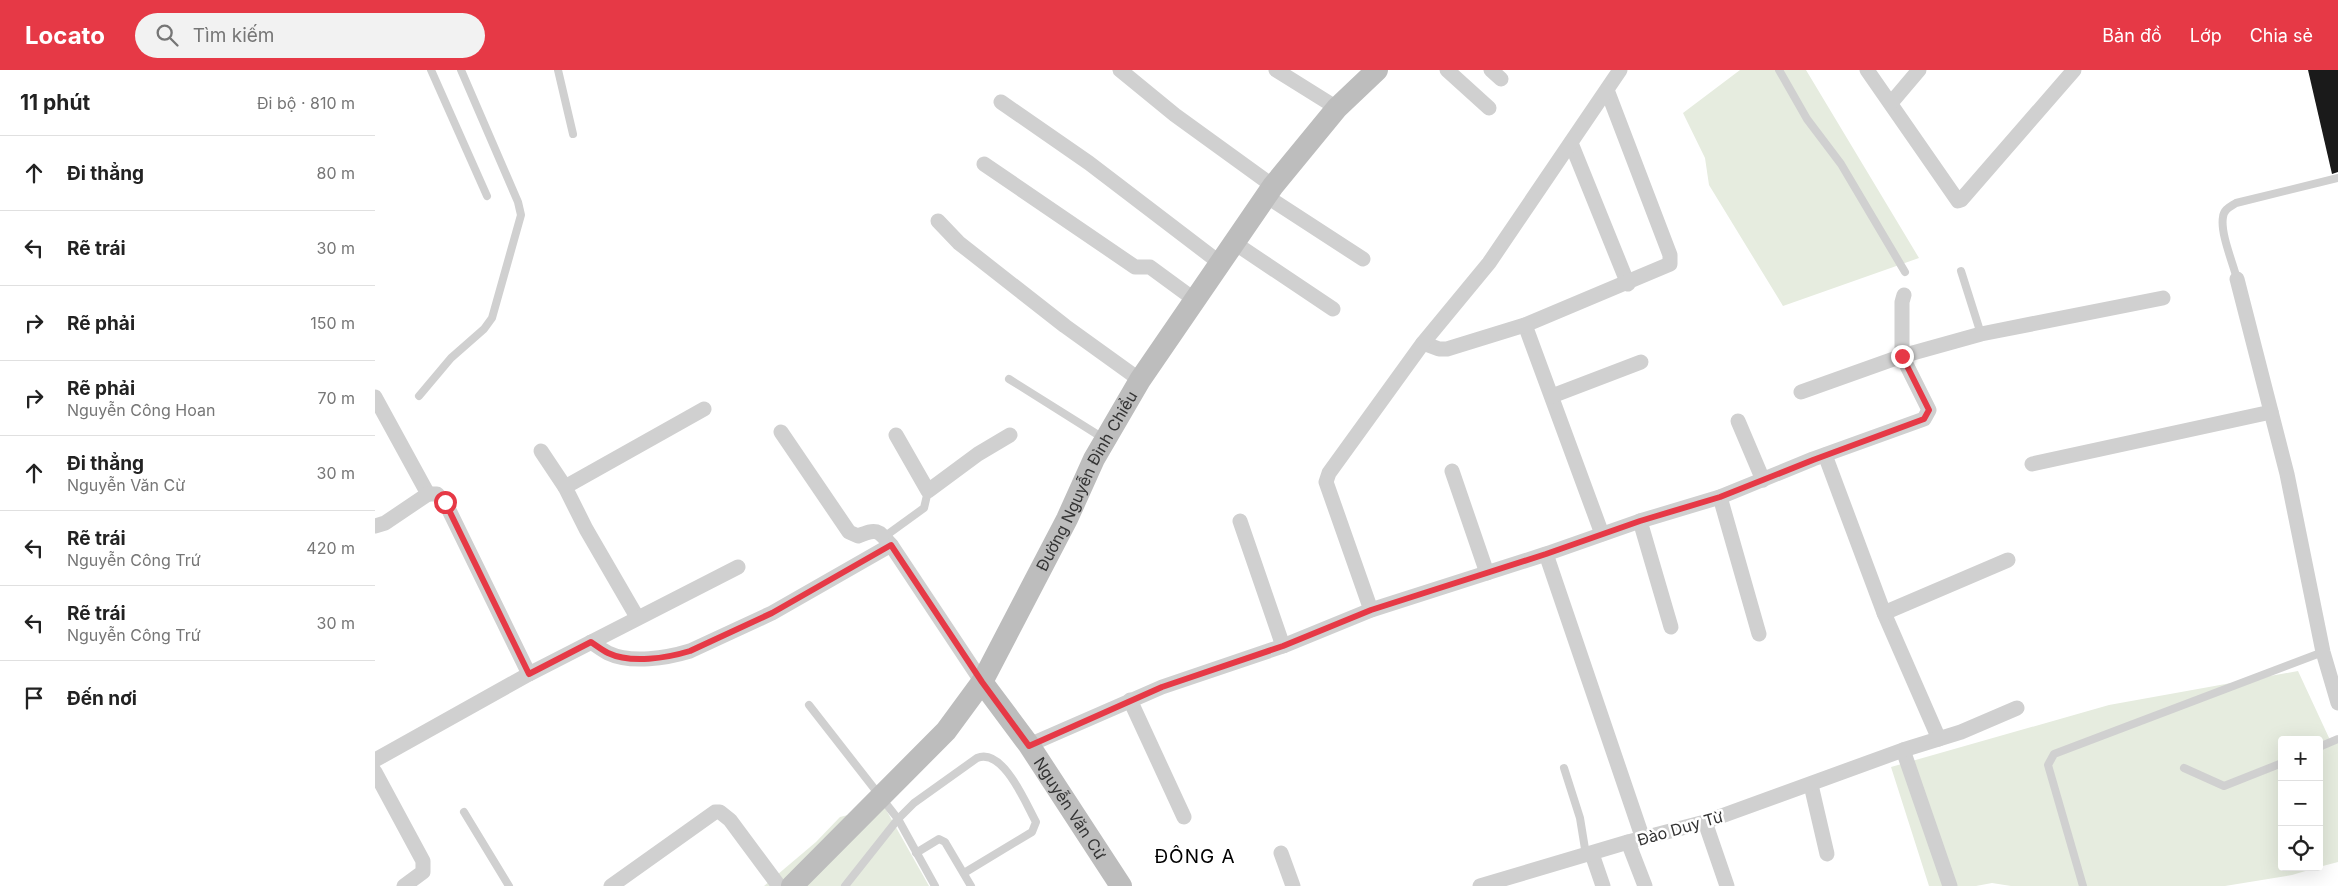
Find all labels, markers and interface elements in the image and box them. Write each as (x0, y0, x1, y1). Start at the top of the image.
search box (135, 13, 485, 58)
text: Locato (25, 21, 105, 50)
icon: search (153, 21, 181, 49)
text: Tìm kiếm (193, 24, 274, 47)
text: Bản đồ (2102, 25, 2162, 46)
text: Lớp (2190, 25, 2222, 46)
text: Chia sẻ (2250, 25, 2313, 46)
text: 11 phút (20, 90, 90, 115)
text: Đi bộ · 810 m (257, 93, 355, 113)
icon: ahead (20, 159, 48, 187)
text: Đi thẳng (67, 162, 144, 185)
text: 80 m (316, 163, 355, 183)
icon: left (20, 234, 48, 262)
text: Rẽ trái (67, 237, 126, 260)
text: 30 m (317, 238, 355, 258)
icon: right (20, 309, 48, 337)
text: Rẽ phải (67, 312, 135, 335)
text: 150 m (310, 313, 355, 333)
route end (1891, 345, 1914, 368)
text: Rẽ phải (67, 377, 135, 400)
icon: right (20, 384, 48, 412)
street label: Đường Nguyễn Đình Chiểu (1032, 387, 1141, 574)
text: 70 m (318, 388, 355, 408)
text: Nguyễn Công Hoan (67, 400, 215, 420)
text: Đi thẳng (67, 452, 144, 475)
icon: ahead (20, 459, 48, 487)
text: 30 m (317, 463, 355, 483)
text: Nguyễn Văn Cừ (67, 475, 185, 495)
route start (434, 491, 457, 514)
text: Rẽ trái (67, 527, 126, 550)
icon: left (20, 534, 48, 562)
text: 420 m (306, 538, 355, 558)
text: Nguyễn Công Trứ (67, 550, 201, 570)
text: Rẽ trái (67, 602, 126, 625)
icon: left (20, 609, 48, 637)
text: 30 m (317, 613, 355, 633)
text: Nguyễn Công Trứ (67, 625, 201, 645)
icon: arrive (20, 684, 48, 712)
text: Đến nơi (67, 687, 137, 710)
map controls (2278, 736, 2323, 871)
button: + (2278, 736, 2323, 781)
street label: Nguyễn Văn Cừ (1030, 753, 1111, 863)
button: − (2278, 781, 2323, 826)
street label: Đào Duy Từ (1635, 806, 1725, 850)
button: locate (2278, 826, 2323, 871)
district label: ĐÔNG A (1154, 845, 1236, 868)

